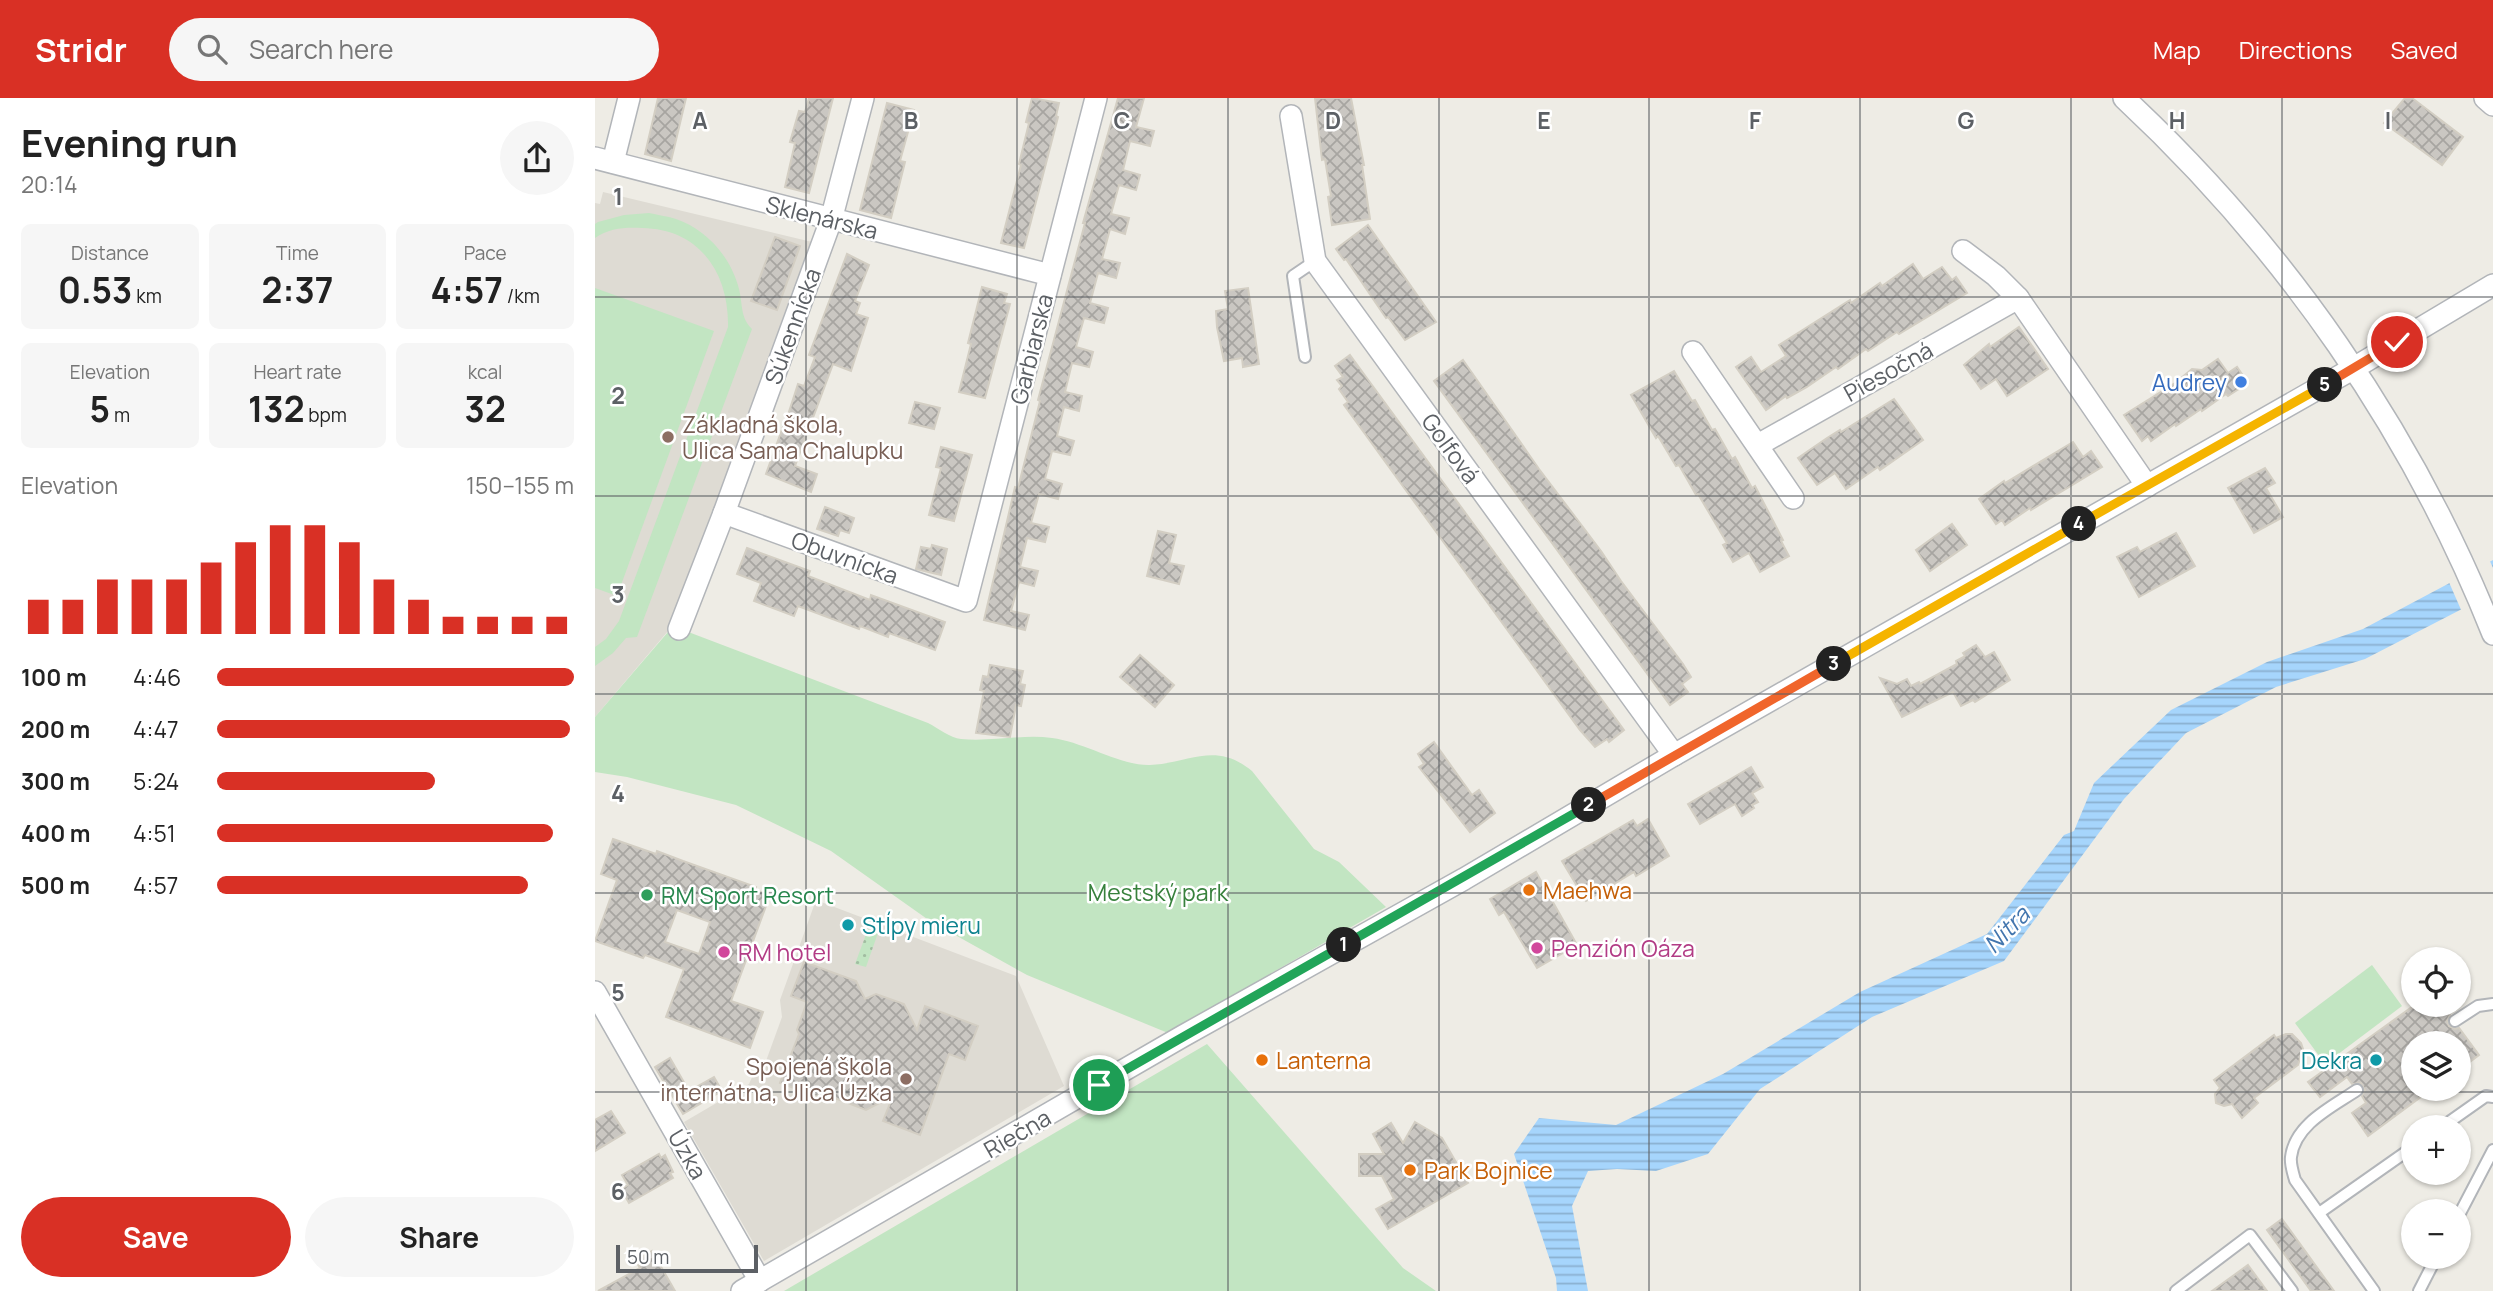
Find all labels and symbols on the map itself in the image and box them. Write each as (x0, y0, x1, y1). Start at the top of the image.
text: A (692, 104, 708, 136)
text: B (904, 104, 918, 136)
text: C (1114, 104, 1131, 136)
text: D (1325, 104, 1341, 136)
text: E (1537, 104, 1551, 136)
text: F (1749, 104, 1761, 136)
text: G (1958, 104, 1975, 136)
text: H (2169, 104, 2185, 136)
text: I (2385, 104, 2391, 136)
text: 1 (613, 180, 623, 212)
street label: Sklenárska (763, 188, 881, 246)
street label: Súkennícka (756, 263, 828, 389)
street label: Garbiarska (1002, 290, 1060, 408)
pin (2367, 312, 2427, 372)
street label: Piesočná (1838, 333, 1938, 409)
place label: Audrey (2152, 366, 2227, 398)
pin: 5 (2307, 368, 2343, 402)
marker: Audrey (2233, 374, 2249, 390)
text: 2 (611, 379, 625, 411)
street label: Golfová (1415, 406, 1487, 490)
place label: Základná škola, Ulica Sama Chalupku (682, 408, 903, 466)
marker: Základná škola, Ulica Sama Chalupku (660, 429, 676, 445)
pin: 4 (2061, 506, 2097, 542)
street label: Obuvnícka (787, 523, 903, 591)
text: 3 (611, 578, 625, 610)
pin: 3 (1817, 646, 1851, 682)
text: 4 (611, 777, 625, 809)
pin: 2 (1571, 788, 1607, 822)
place label: Maehwa (1543, 874, 1632, 906)
park label: Mestský park (1088, 876, 1229, 908)
place label: RM Sport Resort (661, 879, 834, 911)
marker: Maehwa (1521, 882, 1537, 898)
marker: RM Sport Resort (639, 887, 655, 903)
water label: Nitra (1976, 897, 2037, 960)
place label: Stĺpy mieru (862, 909, 981, 941)
marker: Stĺpy mieru (840, 917, 856, 933)
pin: 1 (1327, 928, 1361, 962)
place label: Penzión Oáza (1551, 932, 1695, 964)
place label: RM hotel (738, 936, 831, 968)
marker: Penzión Oáza (1529, 940, 1545, 956)
marker: RM hotel (716, 944, 732, 960)
text: 5 (611, 976, 625, 1008)
place label: Lanterna (1276, 1044, 1371, 1076)
place label: Dekra (2301, 1044, 2362, 1076)
place label: Spojená škola internátna, Ulica Úzka (660, 1050, 892, 1108)
marker: Lanterna (1254, 1052, 1270, 1068)
marker: Dekra (2368, 1052, 2384, 1068)
pin (1069, 1055, 1129, 1115)
marker: Spojená škola internátna, Ulica Úzka (898, 1071, 914, 1087)
street label: Riečna (978, 1101, 1056, 1165)
street label: Úzka (661, 1123, 715, 1185)
place label: Park Bojnice (1424, 1154, 1553, 1186)
marker: Park Bojnice (1402, 1162, 1418, 1178)
text: 6 (611, 1175, 625, 1207)
scale bar (616, 1242, 758, 1274)

